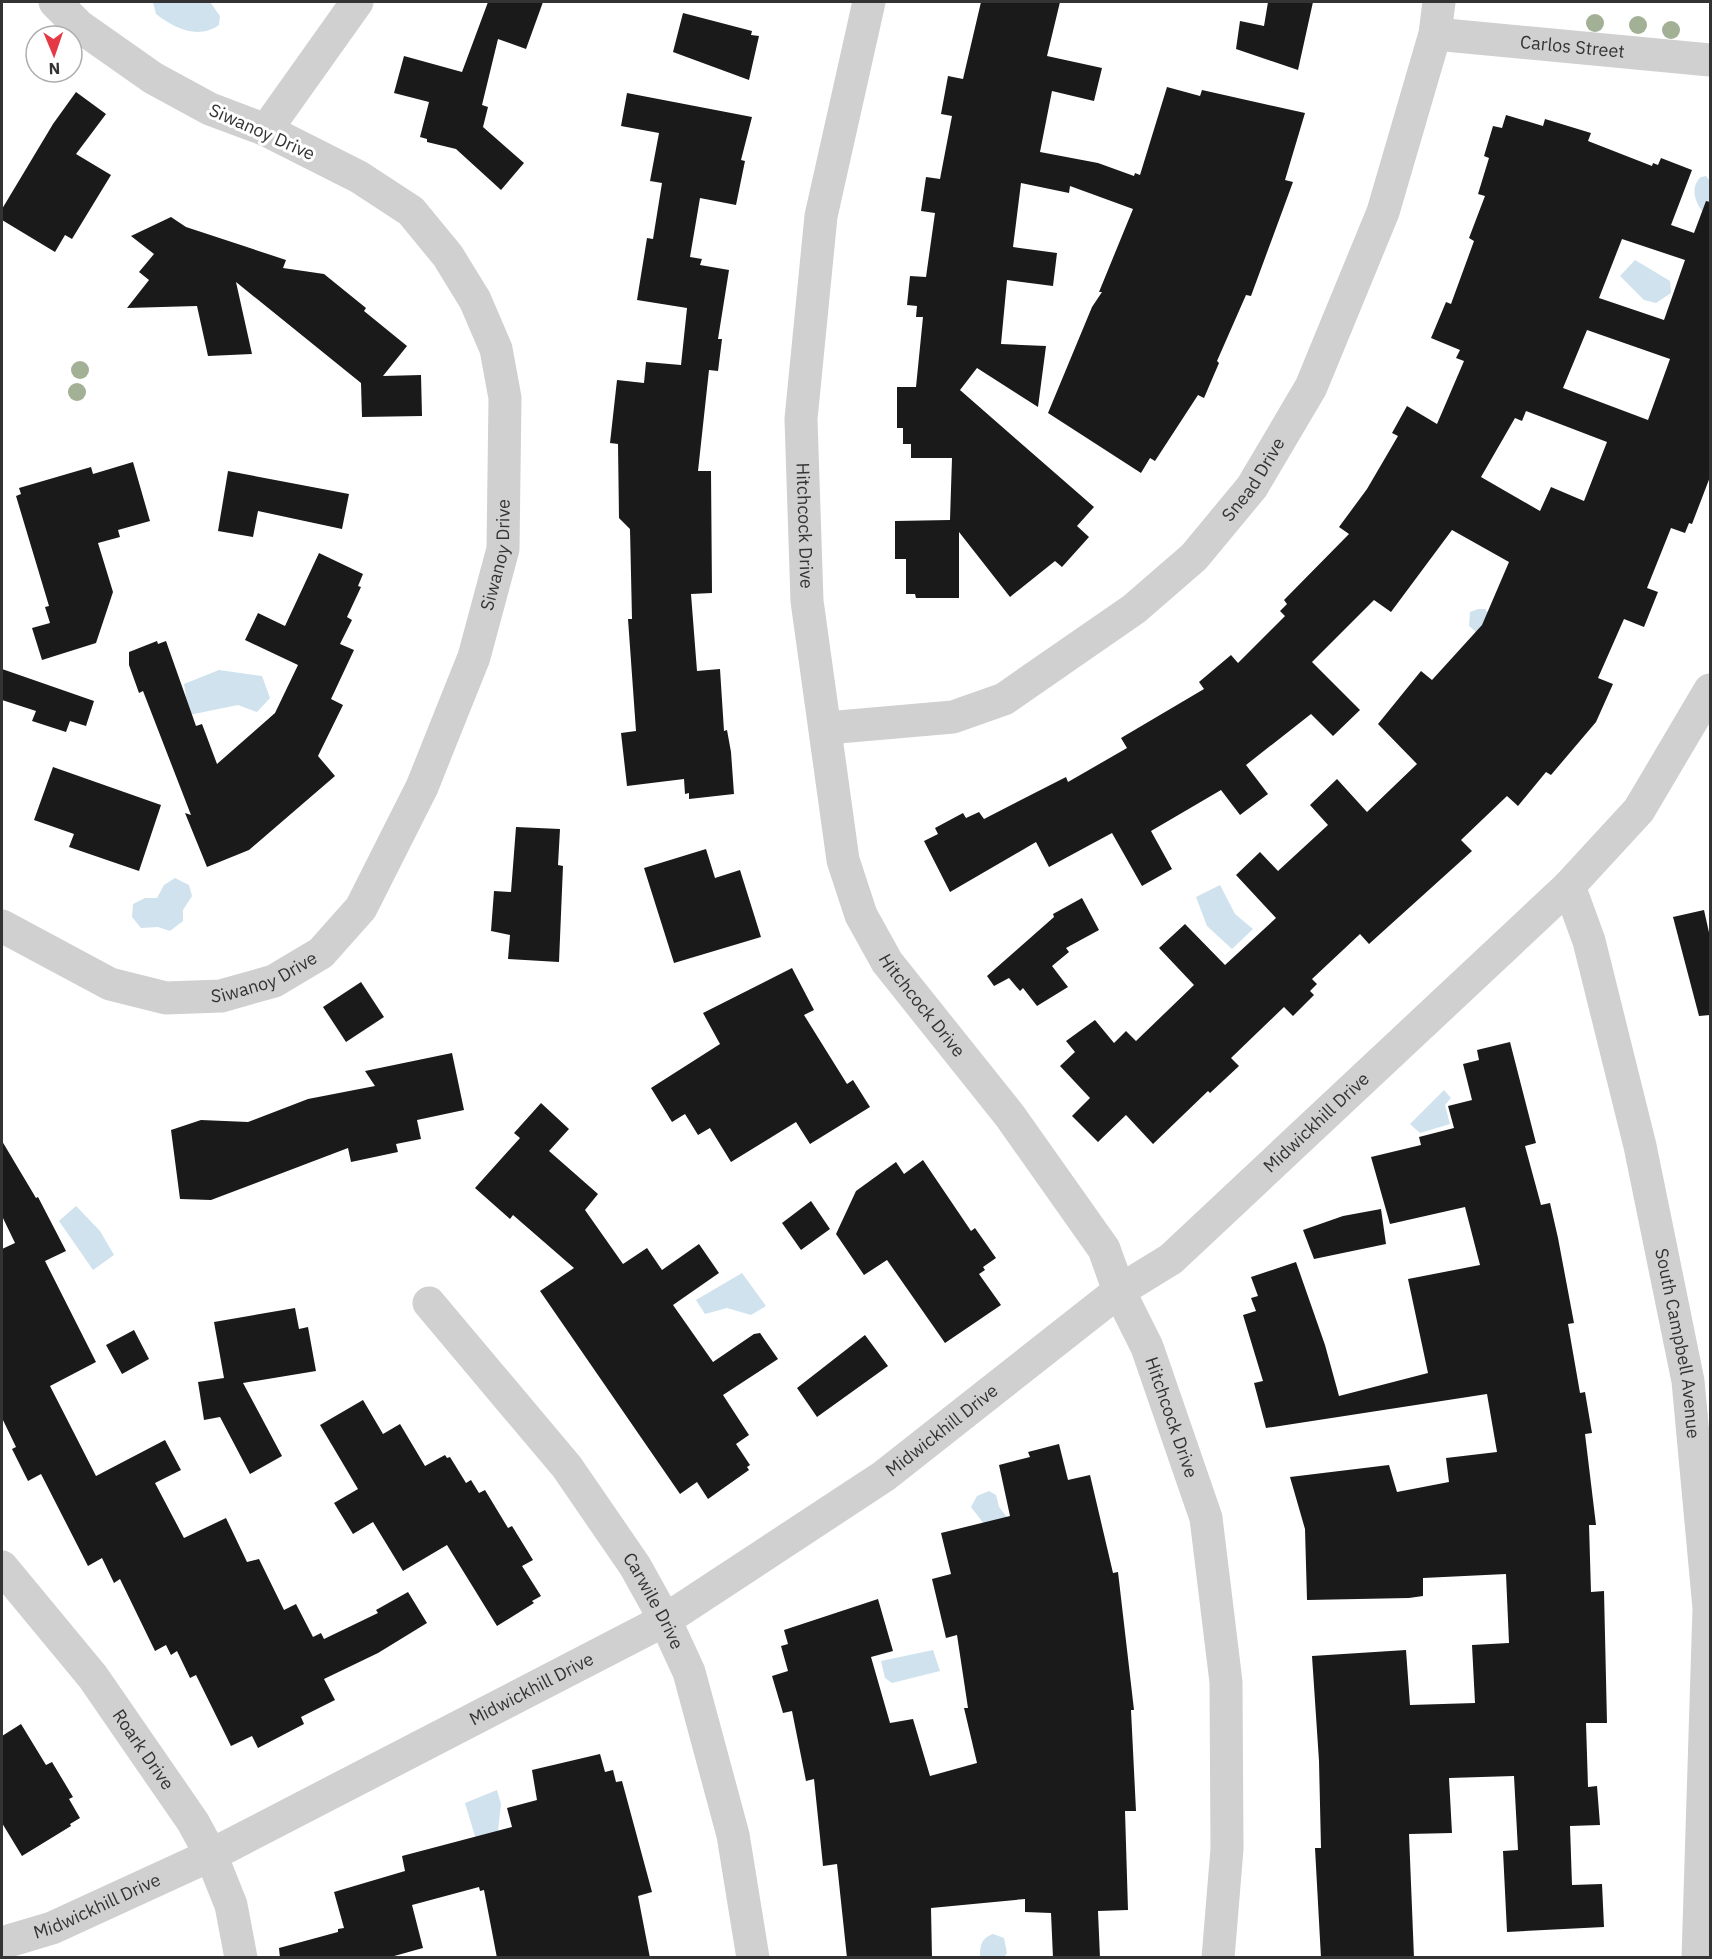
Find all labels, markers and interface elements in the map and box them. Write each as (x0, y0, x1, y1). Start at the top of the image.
north arrow (24, 24, 84, 84)
street label: Carlos Street (1519, 30, 1626, 63)
text: N (48, 59, 61, 79)
street label: Siwanoy Drive (206, 98, 319, 165)
street label: Snead Drive (1216, 433, 1290, 526)
street label: Hitchcock Drive (791, 462, 819, 589)
street label: Siwanoy Drive (475, 499, 515, 613)
street label: Siwanoy Drive (210, 946, 321, 1007)
street label: Hitchcock Drive (874, 949, 971, 1062)
street label: Midwickhill Drive (1258, 1067, 1374, 1178)
street label: South Campbell Avenue (1650, 1246, 1705, 1440)
street label: Hitchcock Drive (1140, 1354, 1203, 1481)
street label: Midwickhill Drive (881, 1379, 1002, 1482)
street label: Carwile Drive (618, 1548, 689, 1653)
street label: Midwickhill Drive (465, 1647, 597, 1730)
street label: Roark Drive (108, 1704, 179, 1794)
street label: Midwickhill Drive (31, 1868, 164, 1944)

